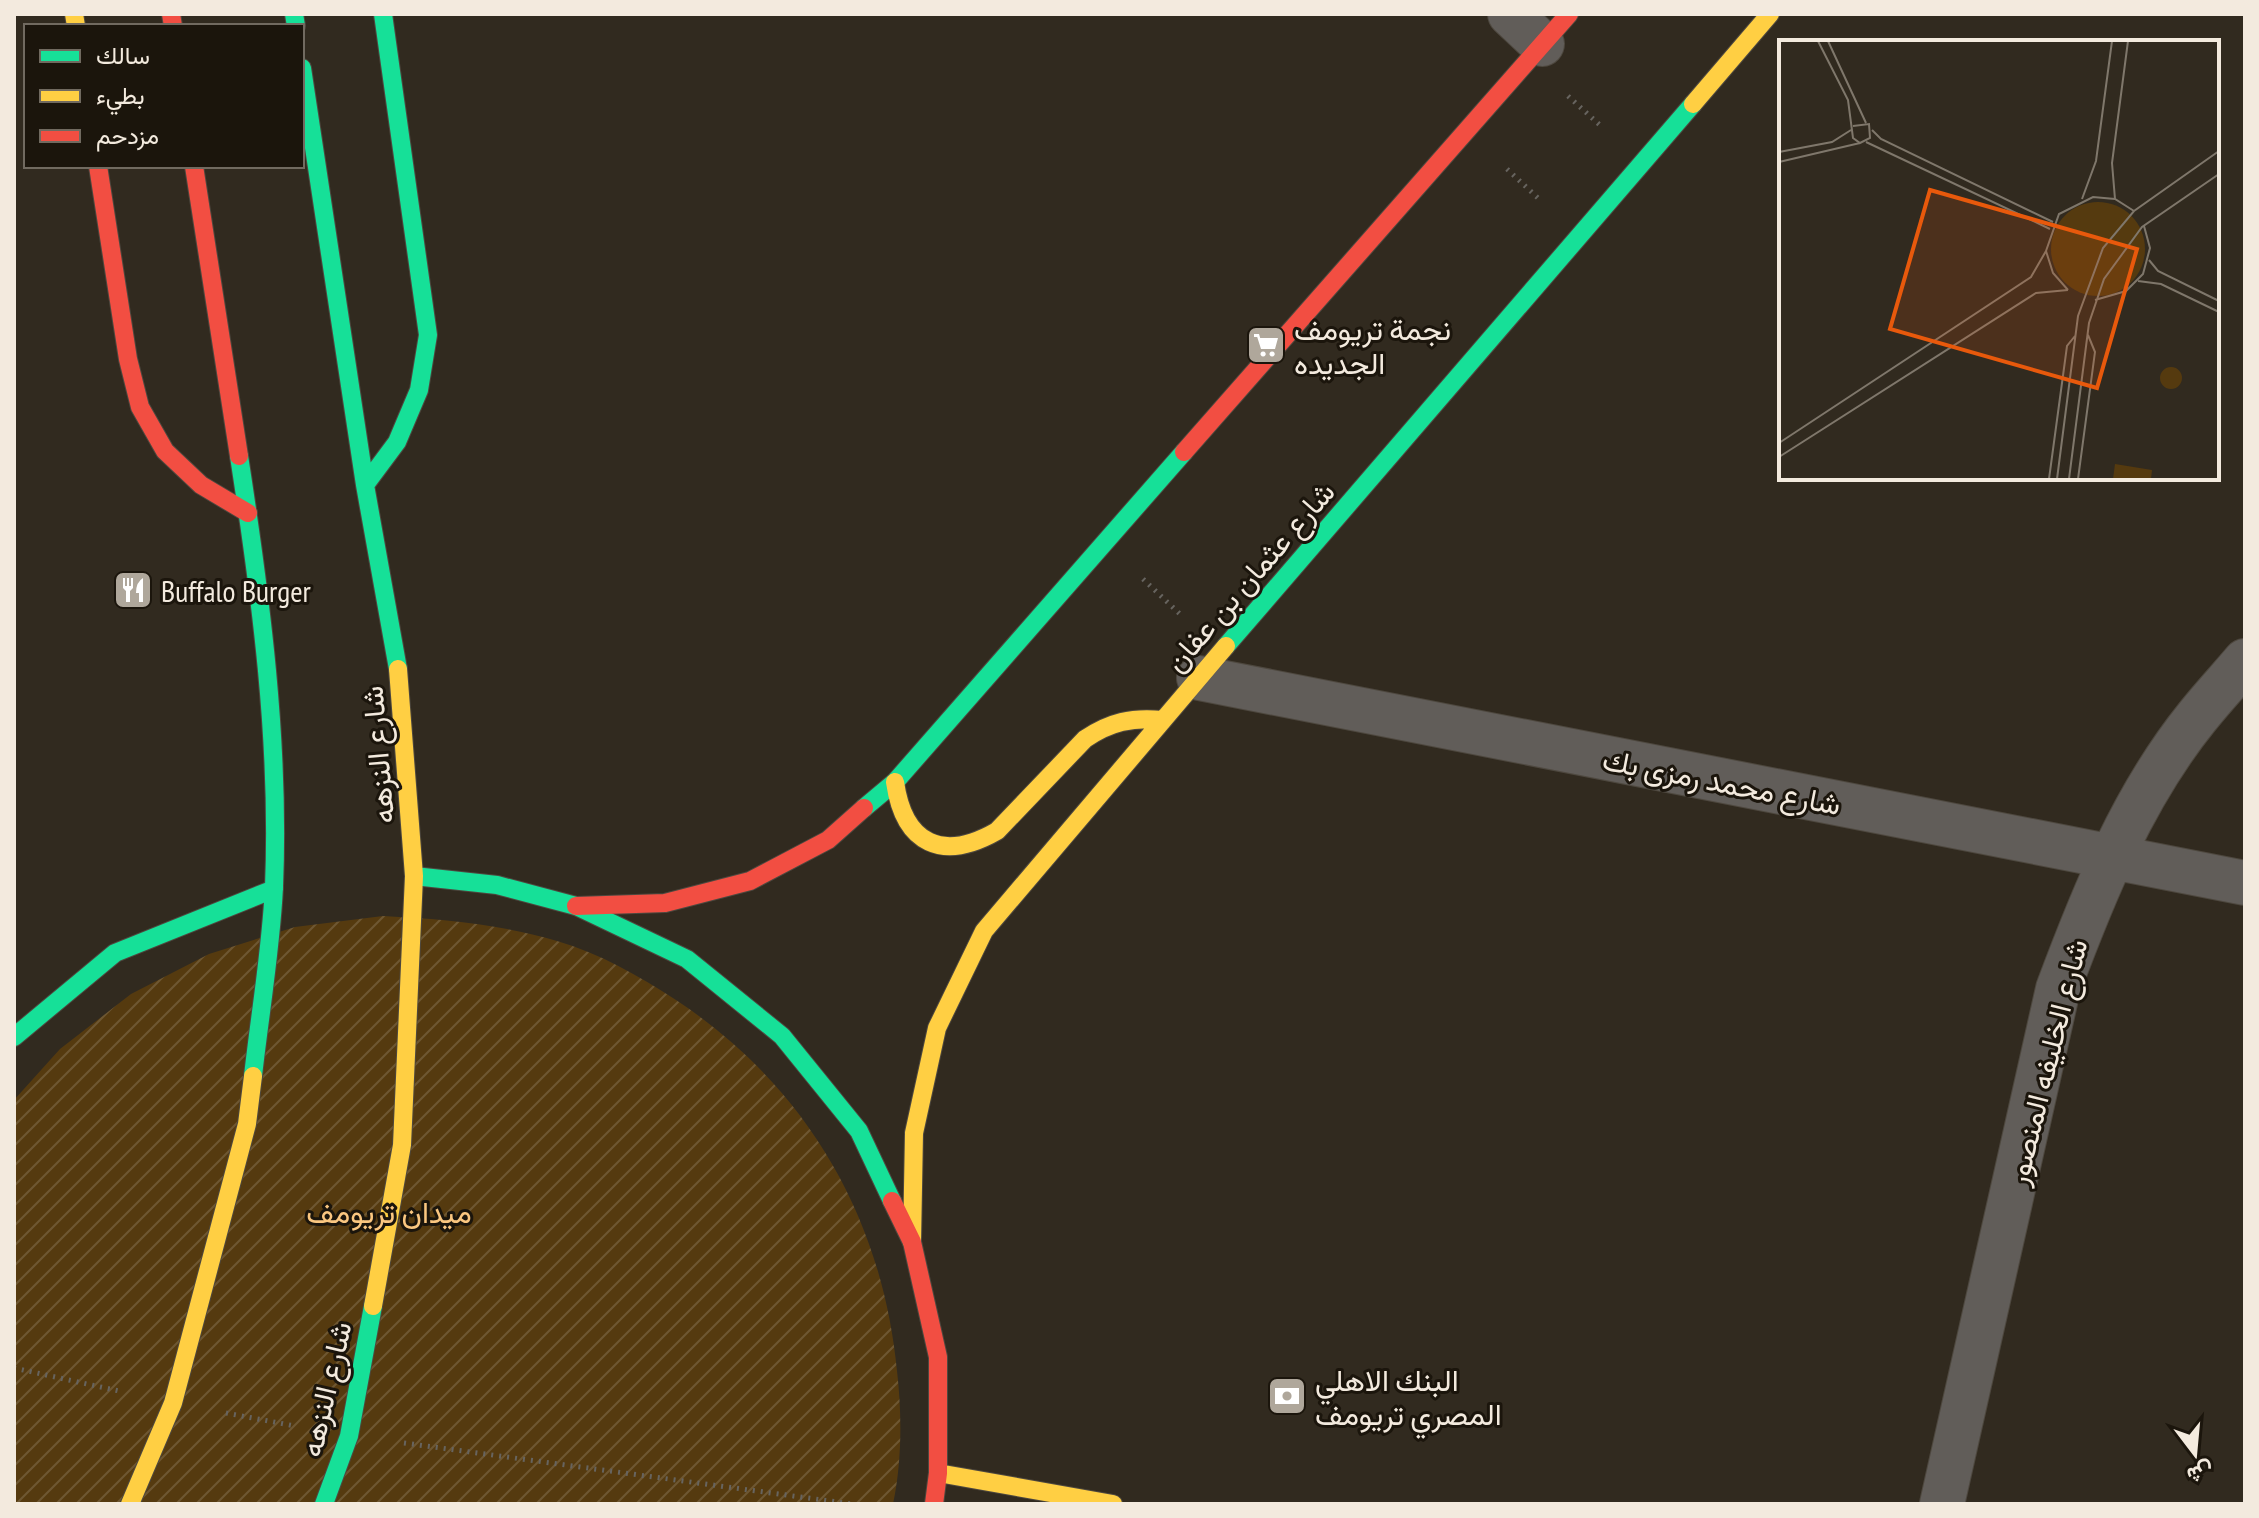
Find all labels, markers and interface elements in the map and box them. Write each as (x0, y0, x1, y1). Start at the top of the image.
legend (24, 24, 304, 168)
text: سالك (96, 40, 150, 71)
inset map (1779, 40, 2219, 480)
text: بطيء (96, 80, 145, 115)
text: مزدحم (96, 120, 159, 152)
place label: نجمة تريومف الجديده (1294, 309, 1451, 382)
supermarket icon: نجمة تريومف الجديده (1245, 324, 1287, 366)
street label: شارع عثمان بن عفان (1155, 473, 1344, 681)
restaurant icon: Buffalo Burger (112, 569, 154, 611)
place label: Buffalo Burger (161, 571, 312, 610)
street label: شارع النزهه (352, 684, 404, 825)
street label: شارع محمد رمزى بك (1599, 739, 1844, 825)
street label: شارع الخليفه المنصور (1996, 935, 2097, 1191)
park label: ميدان تريومف (306, 1192, 472, 1231)
street label: شارع النزهه (290, 1317, 361, 1461)
place label: البنك الاهلي المصري تريومف (1315, 1360, 1502, 1439)
bank icon: البنك الاهلي المصري تريومف (1266, 1375, 1308, 1417)
north arrow (2155, 1414, 2235, 1494)
text: ش (2184, 1456, 2217, 1490)

